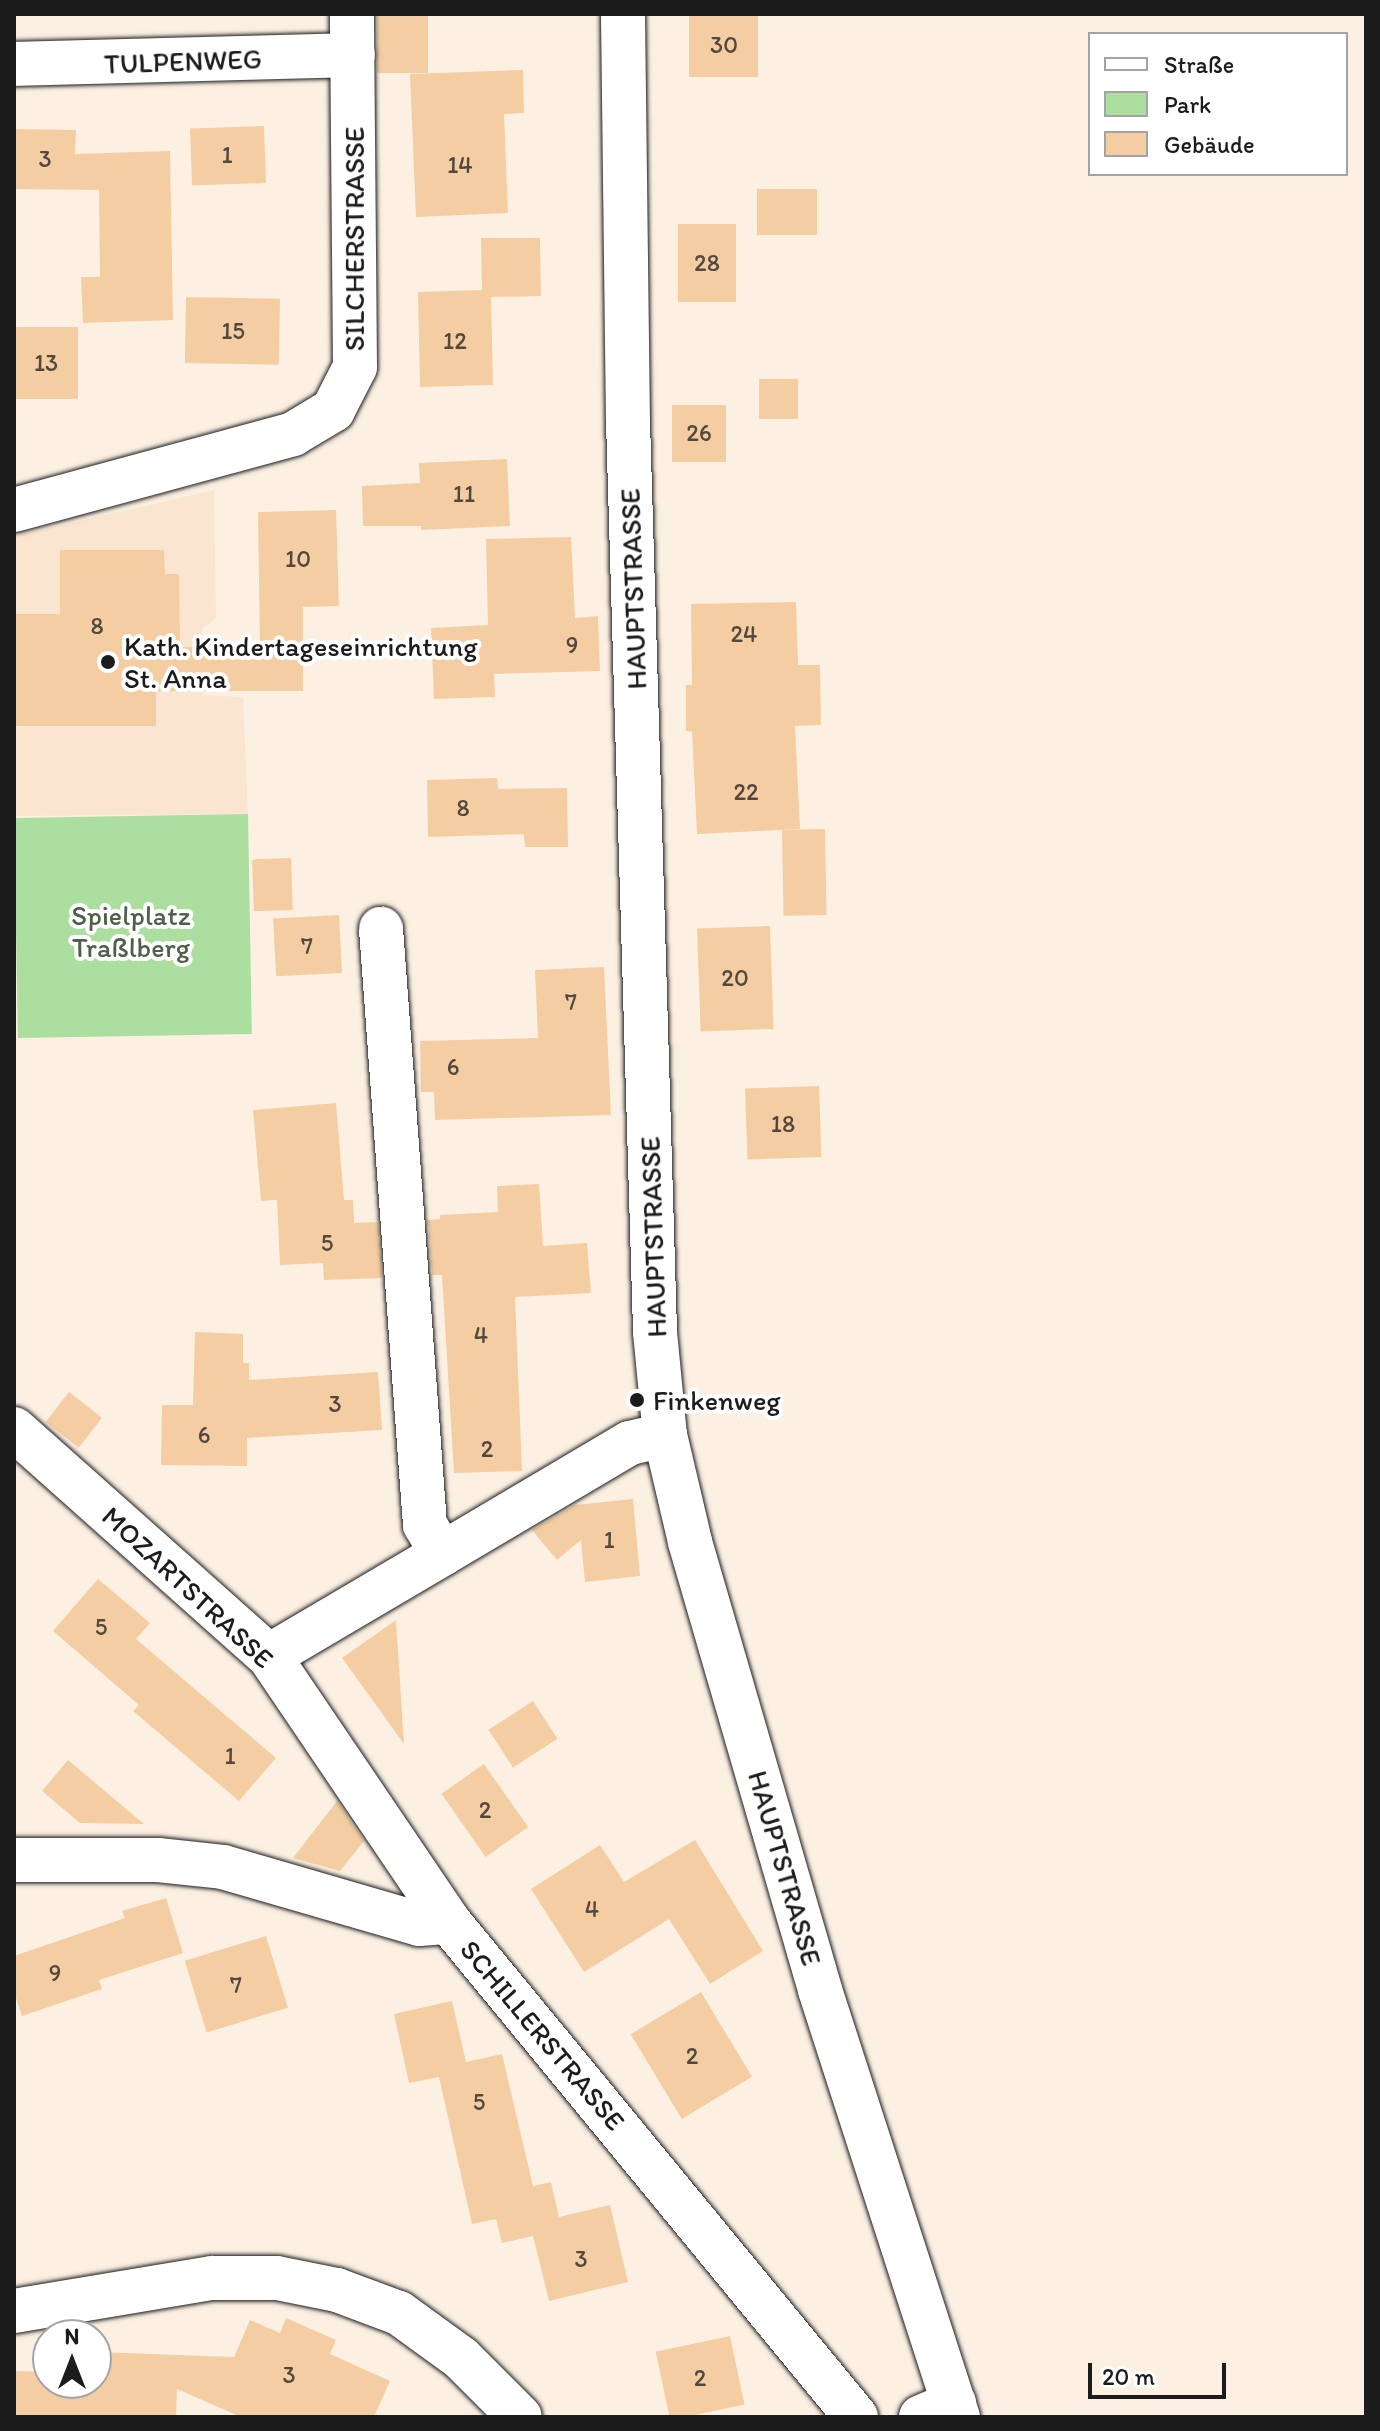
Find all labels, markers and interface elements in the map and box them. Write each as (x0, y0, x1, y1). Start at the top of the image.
house number: 30 (710, 31, 738, 59)
legend (1088, 32, 1348, 176)
street label: TULPENWEG (103, 41, 263, 81)
text: Straße (1164, 50, 1234, 79)
text: Park (1164, 90, 1211, 119)
street label: SILCHERSTRASSE (337, 127, 371, 351)
text: Gebäude (1164, 130, 1255, 159)
house number: 1 (221, 141, 233, 169)
house number: 3 (38, 145, 52, 173)
house number: 14 (447, 151, 473, 179)
house number: 28 (694, 249, 720, 277)
house number: 15 (221, 317, 245, 345)
house number: 12 (443, 327, 467, 355)
house number: 13 (34, 349, 58, 377)
house number: 26 (686, 419, 712, 447)
house number: 11 (453, 480, 475, 508)
street label: HAUPTSTRASSE (613, 488, 653, 690)
house number: 10 (285, 545, 311, 573)
house number: 8 (90, 612, 104, 640)
house number: 24 (730, 620, 758, 648)
place label: Kath. Kindertageseinrichtung St. Anna (124, 629, 478, 695)
house number: 9 (566, 631, 578, 659)
marker: Kath. Kindertageseinrichtung St. Anna (99, 653, 117, 671)
house number: 22 (733, 778, 759, 806)
house number: 8 (456, 794, 470, 822)
park label: Spielplatz Traßlberg (71, 898, 191, 964)
house number: 7 (301, 932, 313, 960)
house number: 20 (721, 964, 749, 992)
house number: 7 (565, 988, 577, 1016)
house number: 6 (447, 1053, 459, 1081)
house number: 18 (771, 1110, 795, 1138)
street label: HAUPTSTRASSE (633, 1136, 673, 1338)
house number: 5 (321, 1229, 333, 1257)
house number: 4 (474, 1321, 488, 1349)
place label: Finkenweg (653, 1383, 781, 1417)
house number: 3 (328, 1390, 342, 1418)
marker: Finkenweg (628, 1391, 646, 1409)
house number: 6 (198, 1421, 210, 1449)
house number: 2 (481, 1435, 493, 1463)
street label: MOZARTSTRASSE (95, 1499, 281, 1675)
house number: 1 (603, 1526, 615, 1554)
house number: 5 (95, 1613, 107, 1641)
house number: 1 (224, 1742, 236, 1770)
street label: HAUPTSTRASSE (741, 1767, 829, 1969)
house number: 2 (479, 1796, 491, 1824)
house number: 4 (585, 1895, 599, 1923)
street label: SCHILLERSTRASSE (454, 1933, 632, 2137)
house number: 9 (49, 1959, 61, 1987)
house number: 7 (230, 1971, 242, 1999)
house number: 2 (686, 2042, 698, 2070)
house number: 5 (473, 2088, 485, 2116)
house number: 3 (574, 2245, 588, 2273)
north arrow (32, 2319, 112, 2399)
text: N (65, 2323, 79, 2350)
scale bar (1092, 2347, 1230, 2397)
house number: 3 (282, 2361, 296, 2389)
text: 20 m (1102, 2362, 1155, 2391)
house number: 2 (694, 2364, 706, 2392)

